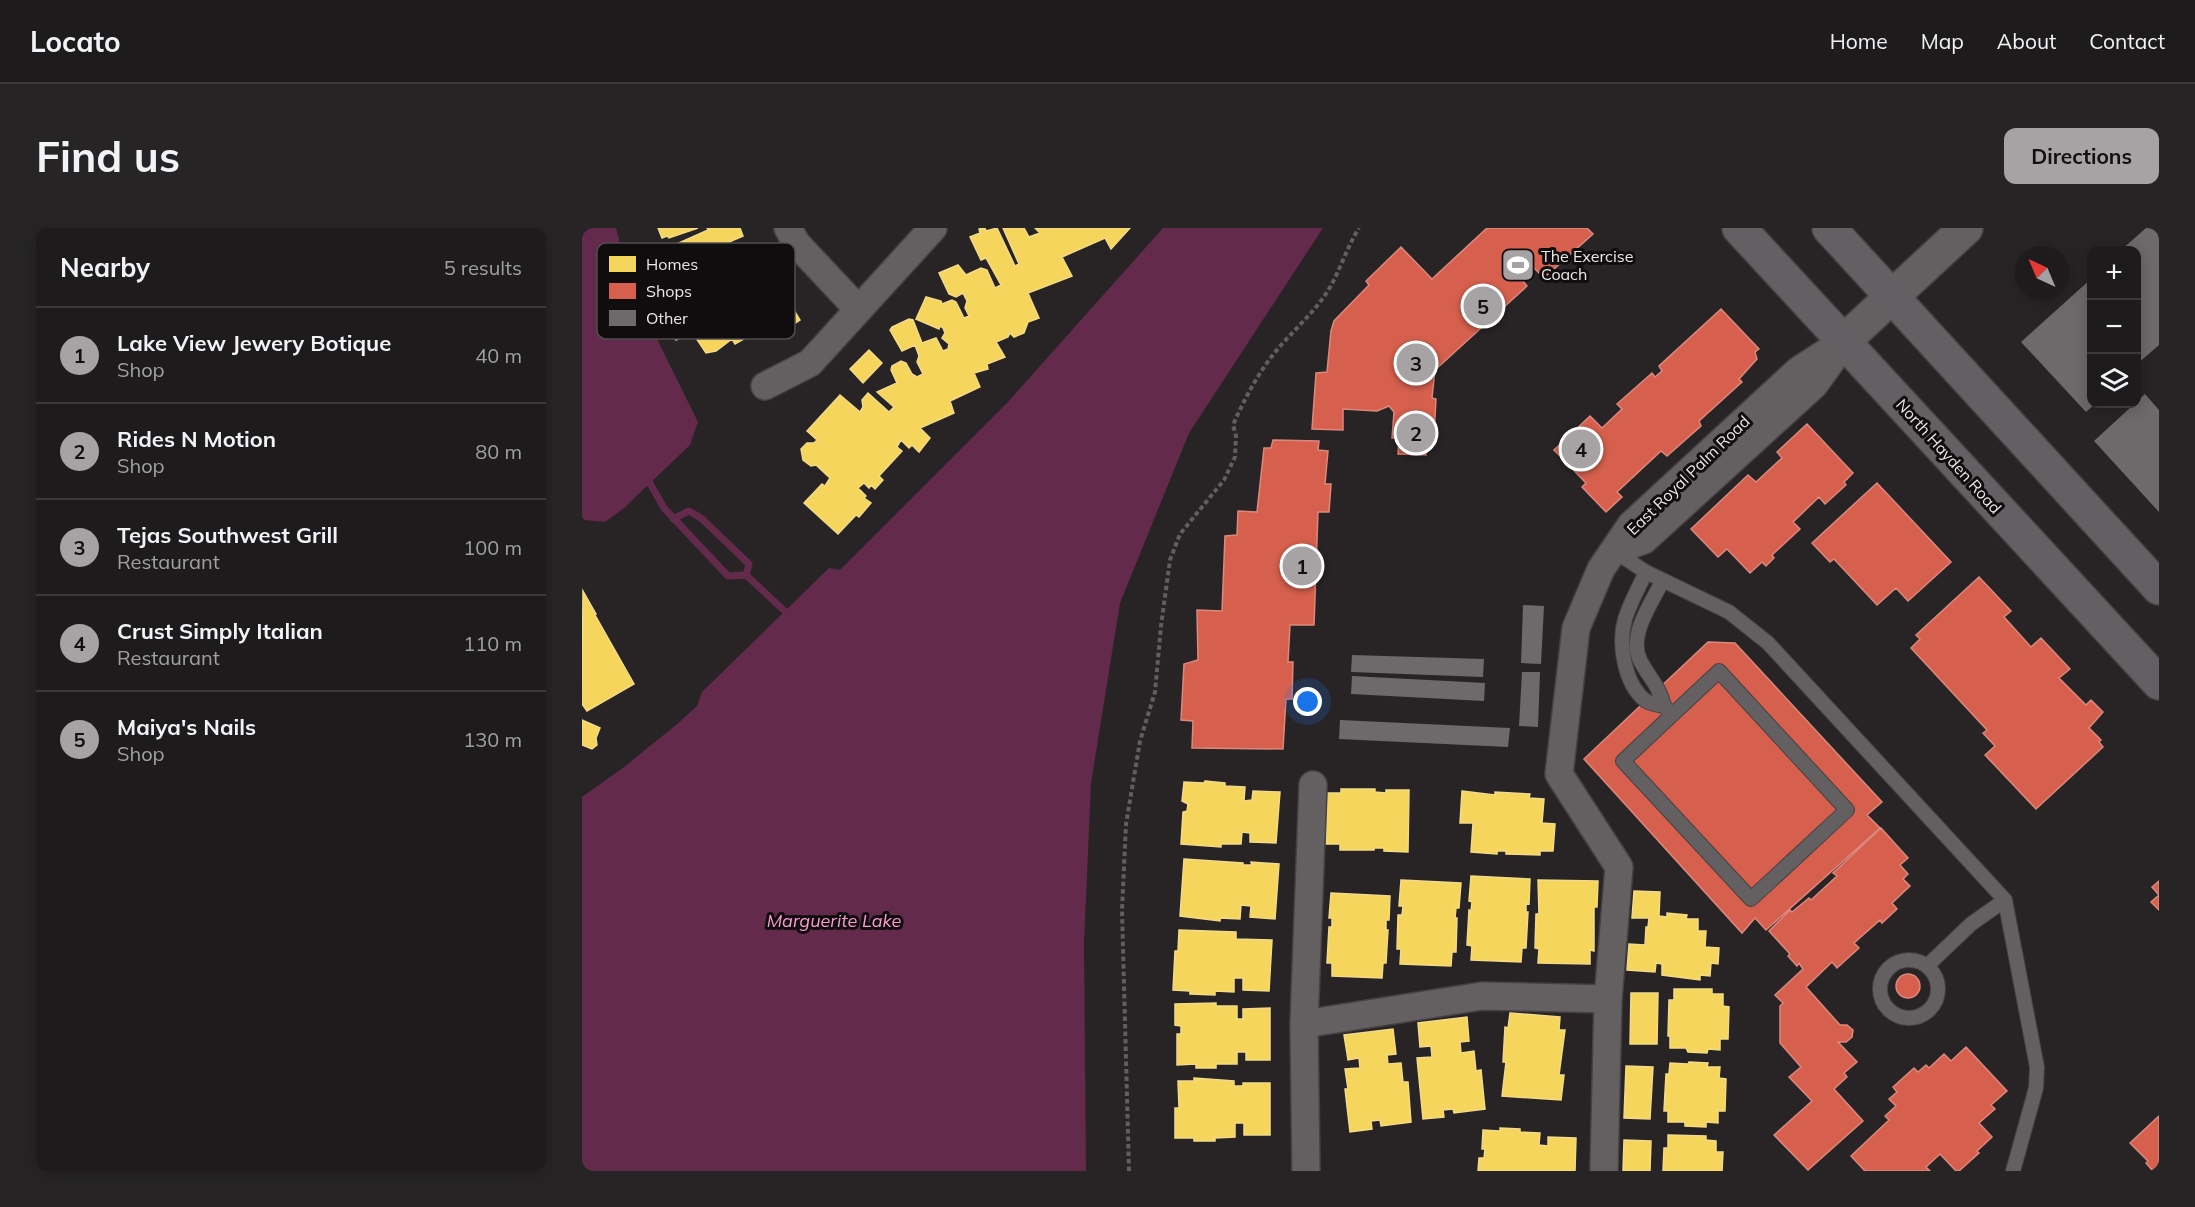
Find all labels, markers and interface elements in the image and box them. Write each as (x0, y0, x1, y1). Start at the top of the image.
text: Locato (30, 24, 121, 59)
text: Home (1830, 28, 1888, 54)
text: Map (1921, 28, 1964, 54)
text: About (1997, 28, 2056, 54)
text: Contact (2089, 28, 2165, 54)
button: Directions (2004, 128, 2159, 184)
text: Find us (36, 130, 180, 183)
legend (597, 243, 795, 339)
place label: The Exercise Coach (1541, 246, 1633, 284)
north arrow (2015, 246, 2069, 300)
map controls (2087, 246, 2141, 408)
button: + (2087, 246, 2141, 300)
sports icon: The Exercise Coach (1500, 247, 1536, 283)
text: Nearby (60, 251, 150, 284)
text: Homes (646, 254, 698, 274)
text: 5 results (444, 255, 522, 280)
text: Shops (646, 281, 692, 301)
pin: 5 (1464, 284, 1502, 328)
button: − (2087, 300, 2141, 354)
text: Other (646, 308, 688, 328)
text: Lake View Jewery Botique (117, 329, 391, 357)
pin: 3 (1396, 340, 1436, 386)
text: 1 (74, 343, 86, 368)
text: 40 m (475, 343, 522, 368)
button: layers (2087, 354, 2141, 408)
text: Shop (117, 357, 165, 382)
street label: North Hayden Road (1892, 394, 2006, 518)
pin: 2 (1396, 410, 1436, 456)
street label: East Royal Palm Road (1622, 411, 1754, 539)
text: Rides N Motion (117, 425, 276, 453)
pin: 4 (1562, 426, 1600, 472)
text: 2 (74, 439, 86, 464)
text: 80 m (475, 439, 522, 464)
text: Shop (117, 453, 165, 478)
text: Tejas Southwest Grill (117, 521, 338, 549)
text: 3 (74, 535, 86, 560)
text: 100 m (463, 535, 522, 560)
pin: 1 (1282, 544, 1322, 588)
text: Restaurant (117, 549, 220, 574)
text: Crust Simply Italian (117, 617, 323, 645)
text: 4 (74, 631, 86, 656)
text: 110 m (463, 631, 522, 656)
text: Restaurant (117, 645, 220, 670)
your location (1293, 687, 1322, 716)
text: Maiya's Nails (117, 713, 256, 741)
text: 5 (74, 727, 86, 752)
text: 130 m (463, 727, 522, 752)
text: Shop (117, 741, 165, 766)
water label: Marguerite Lake (767, 909, 902, 932)

